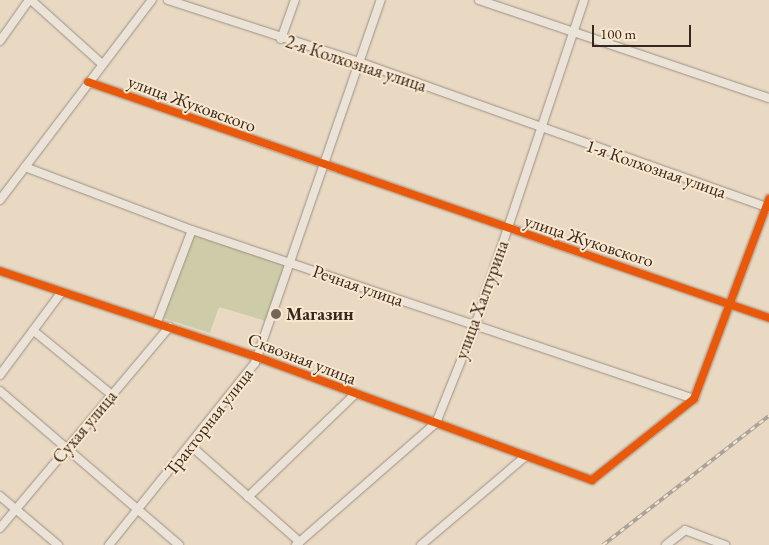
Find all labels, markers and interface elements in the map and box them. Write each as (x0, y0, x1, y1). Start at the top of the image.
scale bar (594, 15, 693, 47)
text: 100 m (600, 24, 636, 43)
street label: 2-я Колхозная улица (283, 31, 429, 97)
street label: улица Жуковского (125, 71, 259, 137)
street label: 1-я Колхозная улица (583, 135, 729, 203)
street label: улица Жуковского (522, 210, 656, 272)
street label: улица Халтурина (450, 238, 514, 362)
street label: Речная улица (310, 260, 406, 312)
place label: Магазин (286, 303, 354, 325)
marker: Магазин (270, 308, 282, 320)
street label: Сквозная улица (245, 328, 359, 390)
street label: Тракторная улица (160, 364, 258, 480)
street label: Сухая улица (48, 386, 122, 468)

